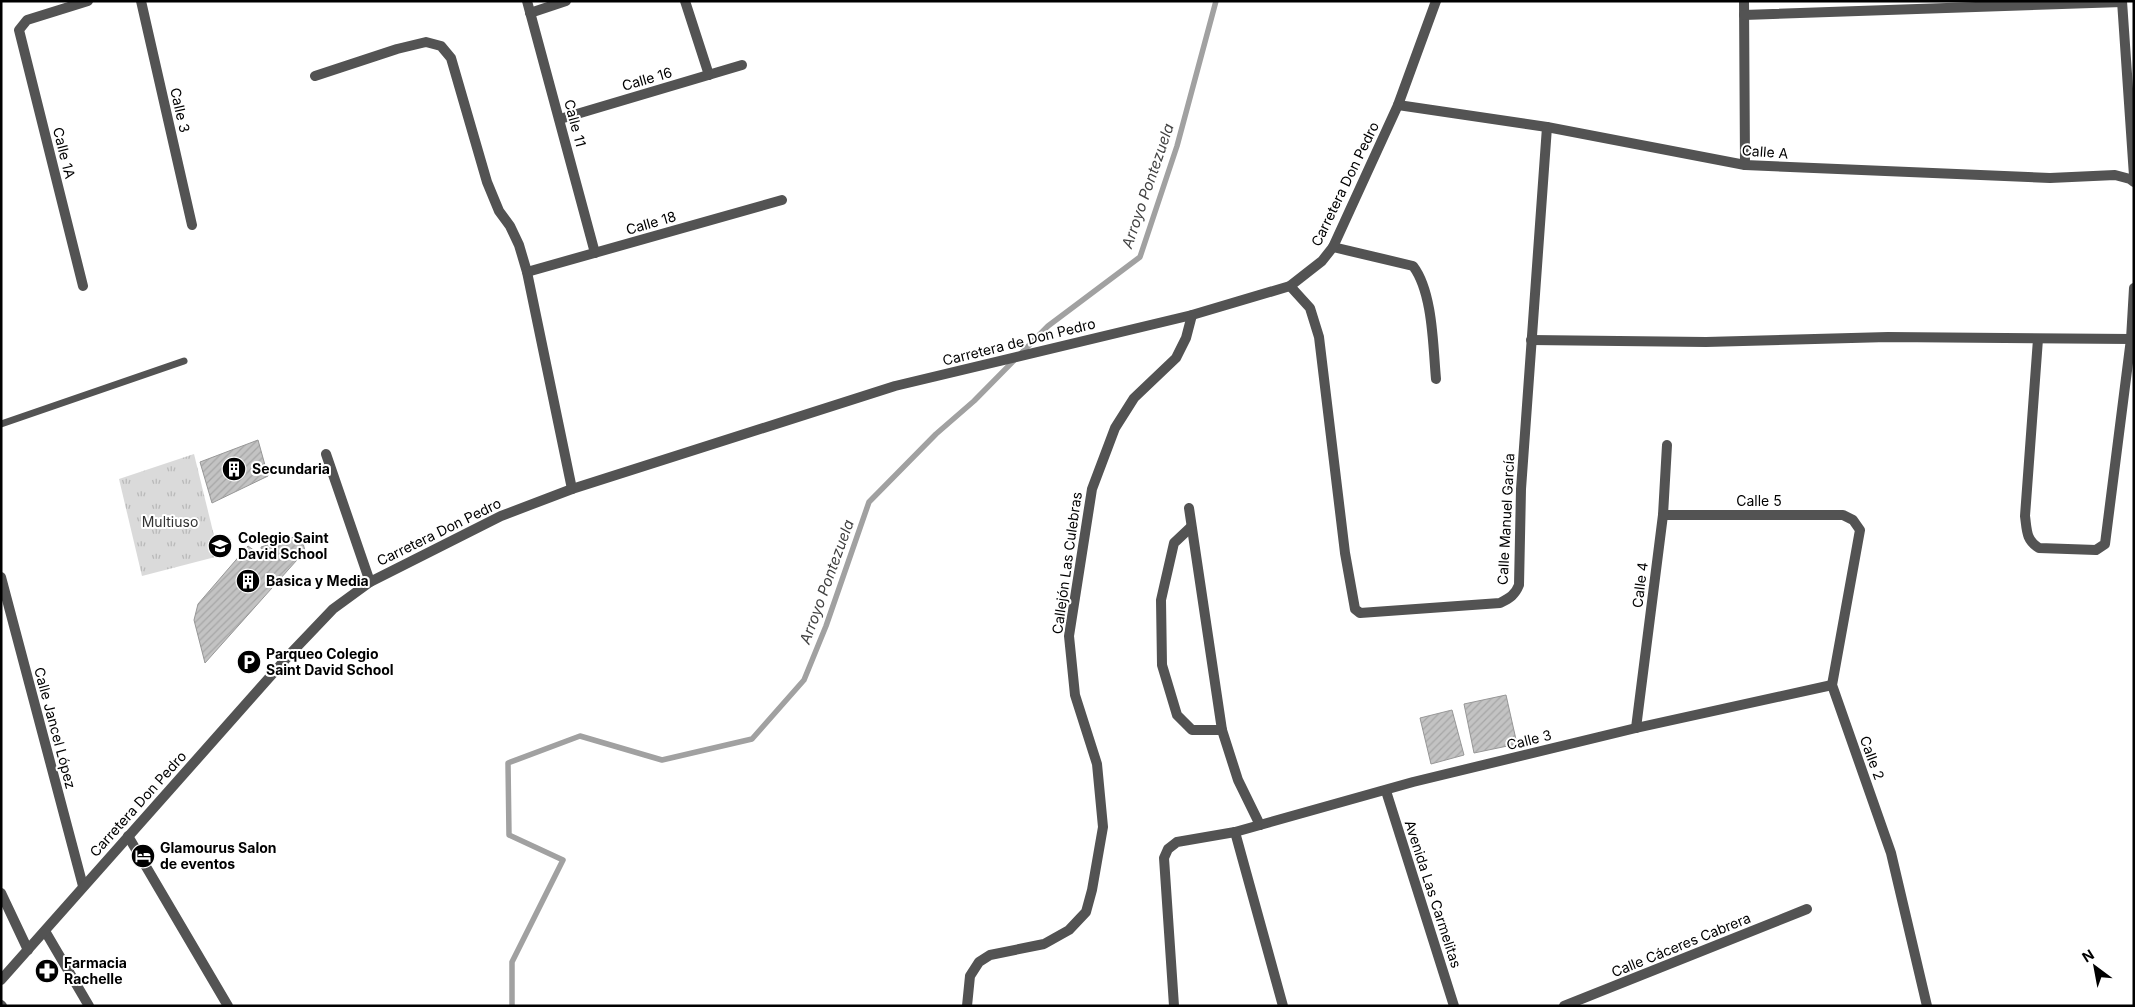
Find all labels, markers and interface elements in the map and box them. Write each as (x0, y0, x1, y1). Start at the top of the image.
street label: Calle 16 (620, 63, 674, 94)
street label: Calle 3 (167, 86, 194, 134)
street label: Calle 11 (561, 97, 590, 148)
street label: Carretera Don Pedro (1307, 119, 1382, 249)
water label: Arroyo Pontezuela (1117, 121, 1178, 252)
street label: Calle 1A (50, 125, 79, 181)
street label: Calle A (1741, 141, 1789, 162)
street label: Calle 18 (624, 207, 678, 238)
street label: Carretera de Don Pedro (941, 314, 1097, 369)
street label: Calle Manuel García (1494, 453, 1517, 585)
building icon: Secundaria (221, 456, 247, 482)
place label: Secundaria (252, 460, 330, 477)
street label: Callejón Las Culebras (1048, 491, 1085, 635)
street label: Calle 5 (1736, 492, 1782, 509)
street label: Carretera Don Pedro (374, 494, 504, 569)
park label: Multiuso (142, 513, 198, 530)
water label: Arroyo Pontezuela (795, 517, 858, 648)
place label: Colegio Saint David School (238, 529, 329, 562)
school or university icon: Colegio Saint David School (207, 533, 233, 559)
street label: Calle 4 (1628, 561, 1651, 609)
building icon: Basica y Media (235, 568, 261, 594)
place label: Basica y Media (266, 572, 369, 589)
place label: Parqueo Colegio Saint David School (266, 645, 394, 678)
parking icon: Parqueo Colegio Saint David School (236, 649, 262, 675)
street label: Calle Jancel López (31, 665, 80, 791)
street label: Calle 3 (1505, 726, 1553, 753)
street label: Calle 2 (1857, 734, 1888, 782)
street label: Carretera Don Pedro (86, 747, 190, 860)
street label: Avenida Las Carmelitas (1402, 818, 1465, 970)
place label: Glamourus Salon de eventos (160, 839, 276, 872)
hotel icon: Glamourus Salon de eventos (130, 843, 156, 869)
street label: Calle Cáceres Cabrera (1609, 909, 1753, 980)
north arrow (2070, 942, 2120, 992)
text: N (2079, 946, 2097, 966)
place label: Farmacia Rachelle (64, 954, 127, 987)
pharmacy icon: Farmacia Rachelle (34, 958, 60, 984)

